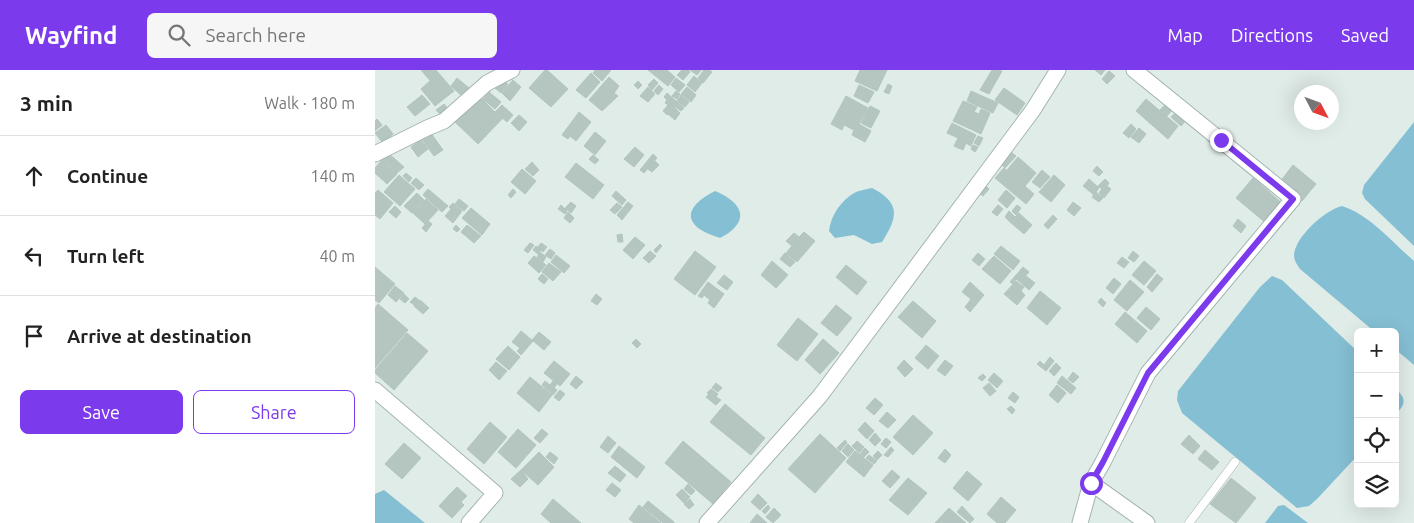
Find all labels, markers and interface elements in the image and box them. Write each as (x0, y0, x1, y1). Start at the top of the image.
search box (147, 13, 497, 58)
icon: search (165, 21, 193, 49)
text: Wayfind (25, 22, 117, 49)
text: Search here (205, 24, 306, 46)
text: Map (1167, 25, 1203, 45)
text: Directions (1231, 25, 1313, 45)
text: Saved (1341, 25, 1389, 45)
north arrow (1294, 85, 1339, 130)
text: 3 min (20, 91, 73, 115)
text: Walk · 180 m (264, 94, 355, 112)
route end (1210, 129, 1233, 152)
icon: ahead (20, 162, 48, 190)
text: Continue (67, 165, 148, 187)
text: 140 m (310, 167, 355, 185)
icon: left (20, 242, 48, 270)
text: Turn left (67, 245, 145, 267)
text: 40 m (319, 247, 355, 265)
icon: arrive (20, 322, 48, 350)
text: Arrive at destination (67, 325, 252, 347)
map controls (1354, 328, 1399, 508)
button: + (1354, 328, 1399, 373)
button: − (1354, 373, 1399, 418)
button: Save (20, 390, 183, 434)
button: Share (193, 390, 355, 434)
button: locate (1354, 418, 1399, 463)
button: layers (1354, 463, 1399, 508)
route start (1080, 472, 1103, 495)

